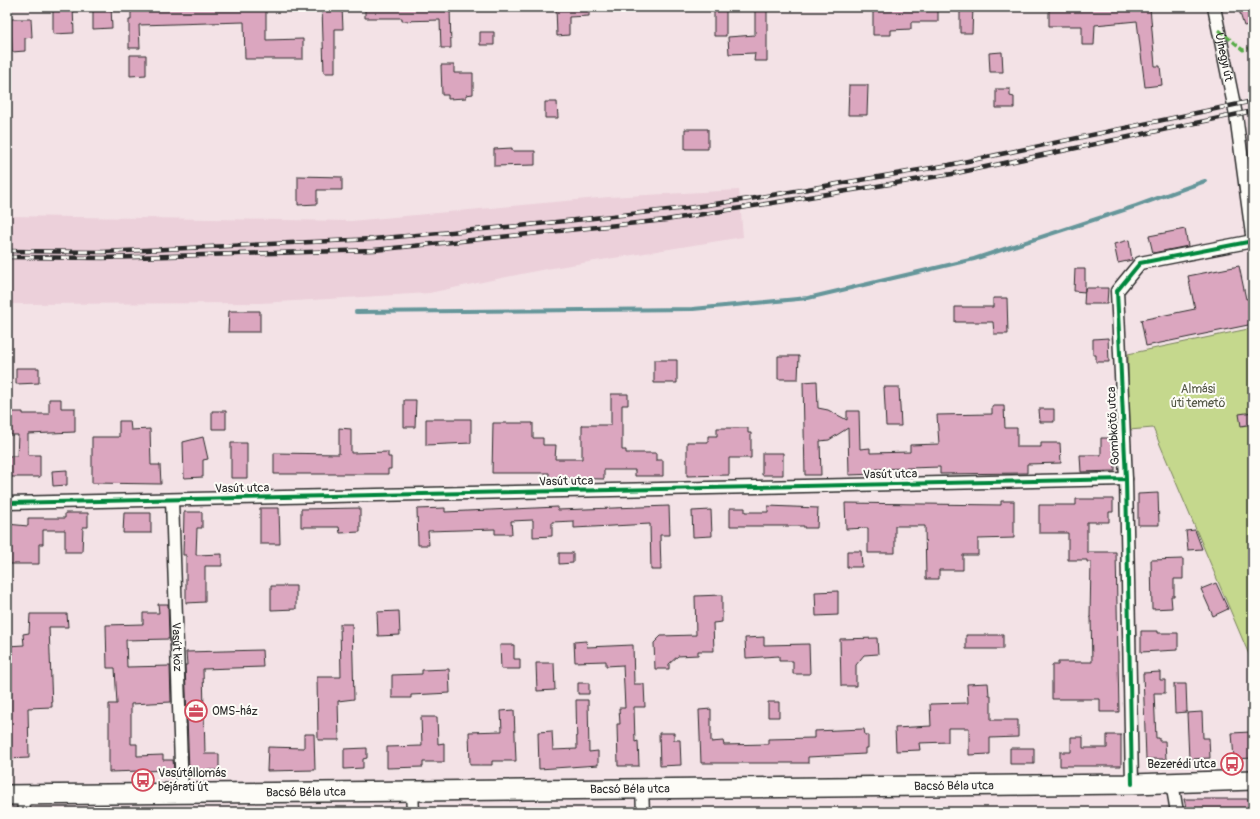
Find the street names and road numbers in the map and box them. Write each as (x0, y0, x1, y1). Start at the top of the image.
street label: Újhegyi út (1211, 31, 1236, 83)
street label: Gombkötő utca (1104, 386, 1123, 466)
street label: Vasút utca (863, 467, 918, 482)
street label: Vasút utca (539, 474, 594, 489)
street label: Vasút utca (215, 481, 270, 496)
street label: Vasút köz (168, 622, 185, 672)
street label: Bacsó Béla utca (914, 778, 994, 794)
street label: Bacsó Béla utca (590, 782, 670, 797)
street label: Bacsó Béla utca (266, 785, 346, 800)

